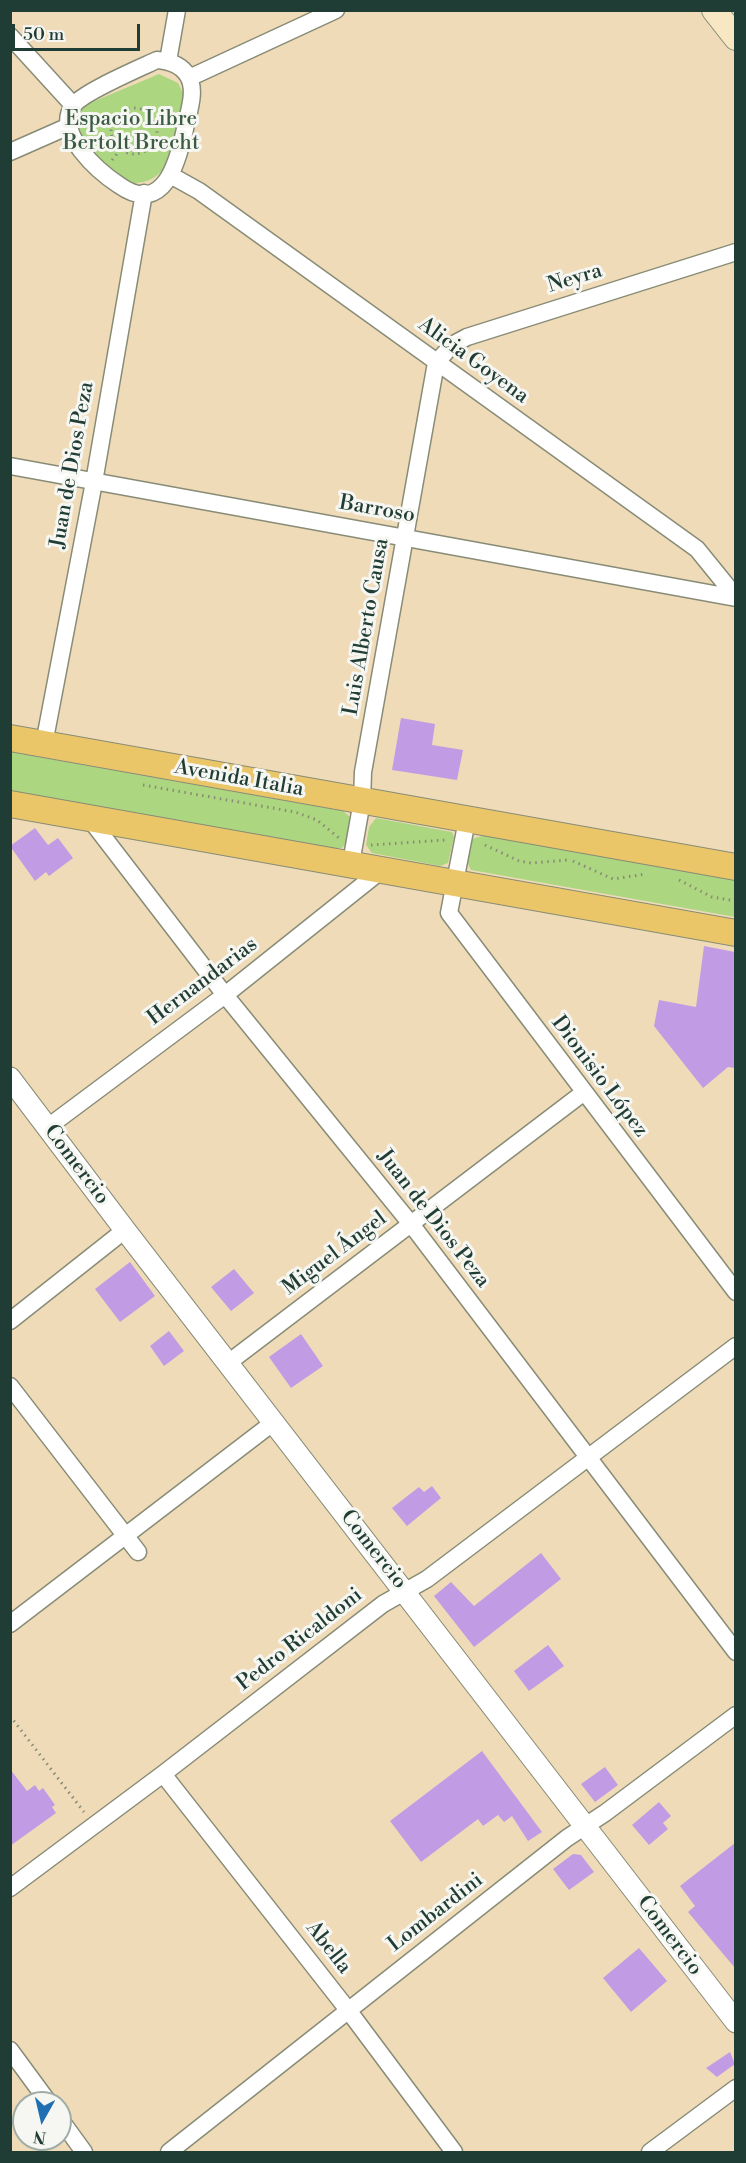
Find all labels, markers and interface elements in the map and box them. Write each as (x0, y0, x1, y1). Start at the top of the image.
scale bar (15, 12, 142, 50)
text: 50 m (23, 23, 64, 46)
park label: Espacio Libre Bertolt Brecht (63, 107, 199, 157)
street label: Neyra (545, 259, 605, 299)
street label: Alicia Goyena (413, 312, 533, 410)
street label: Juan de Dios Peza (46, 380, 100, 550)
street label: Barroso (337, 491, 417, 529)
street label: Luis Alberto Causa (339, 537, 395, 717)
street label: Avenida Italia (173, 755, 305, 803)
street label: Hernandarias (143, 932, 263, 1032)
street label: Dionisio López (545, 1011, 653, 1143)
street label: Comercio (38, 1120, 114, 1210)
street label: Juan de Dios Peza (371, 1145, 495, 1293)
street label: Miguel Ángel (278, 1207, 392, 1301)
street label: Comercio (334, 1505, 412, 1595)
street label: Pedro Ricaldoni (232, 1583, 368, 1697)
street label: Lombardini (383, 1868, 489, 1958)
street label: Comercio (631, 1891, 707, 1981)
street label: Abella (300, 1917, 356, 1979)
north arrow (12, 2091, 72, 2151)
text: N (32, 2126, 47, 2148)

